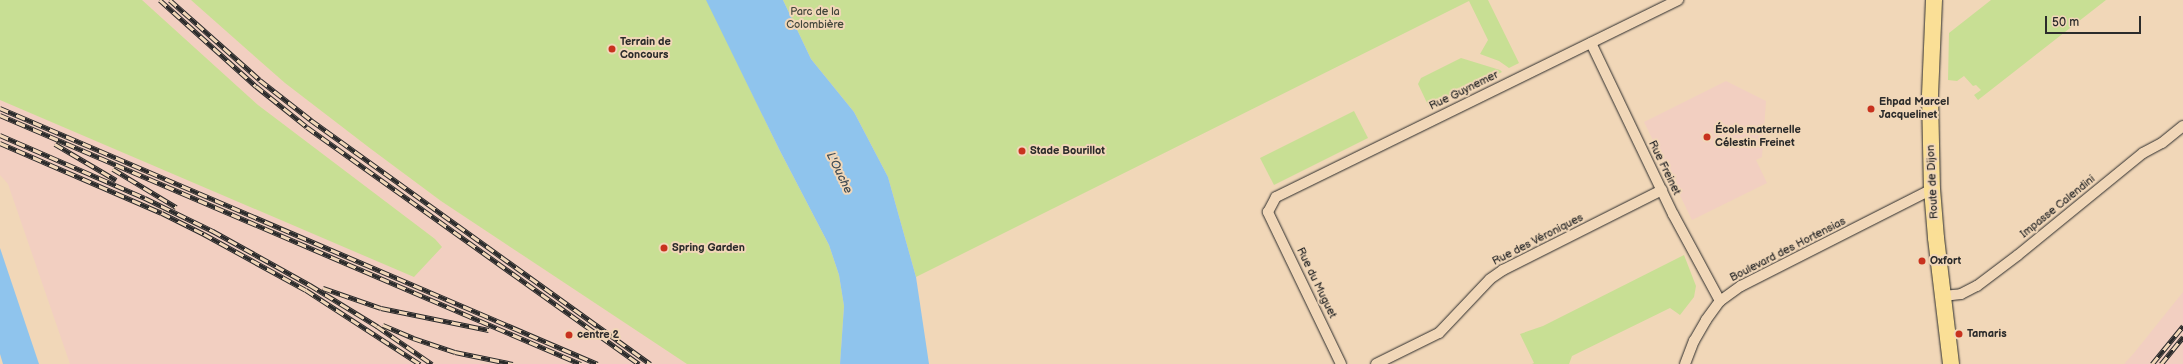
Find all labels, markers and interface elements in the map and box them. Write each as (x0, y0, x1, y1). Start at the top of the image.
park label: Parc de la Colombière (786, 6, 844, 32)
scale bar (2047, 8, 2143, 34)
text: 50 m (2052, 15, 2079, 30)
place label: Terrain de Concours (620, 36, 671, 62)
marker: Terrain de Concours (607, 44, 617, 54)
street label: Rue Guynemer (1427, 69, 1501, 113)
place label: Ehpad Marcel Jacquelinet (1879, 96, 1949, 122)
marker: Ehpad Marcel Jacquelinet (1866, 104, 1876, 114)
place label: École maternelle Célestin Freinet (1715, 124, 1801, 150)
marker: École maternelle Célestin Freinet (1702, 132, 1712, 142)
street label: Rue Freinet (1645, 139, 1683, 197)
place label: Stade Bourillot (1030, 144, 1105, 158)
street label: Route de Dijon (1924, 145, 1942, 219)
marker: Stade Bourillot (1017, 146, 1027, 156)
water label: L'Ouche (823, 150, 855, 196)
street label: Impasse Calendini (2018, 173, 2098, 241)
street label: Rue des Véroniques (1490, 211, 1586, 269)
street label: Boulevard des Hortensias (1728, 215, 1848, 285)
place label: Spring Garden (672, 241, 745, 255)
marker: Spring Garden (659, 243, 669, 253)
street label: Rue du Muguet (1293, 246, 1339, 320)
place label: Oxfort (1930, 254, 1961, 268)
marker: Oxfort (1917, 256, 1927, 266)
place label: Tamaris (1967, 327, 2007, 341)
place label: centre 2 (577, 328, 619, 342)
marker: Tamaris (1954, 329, 1964, 339)
marker: centre 2 (564, 330, 574, 340)

